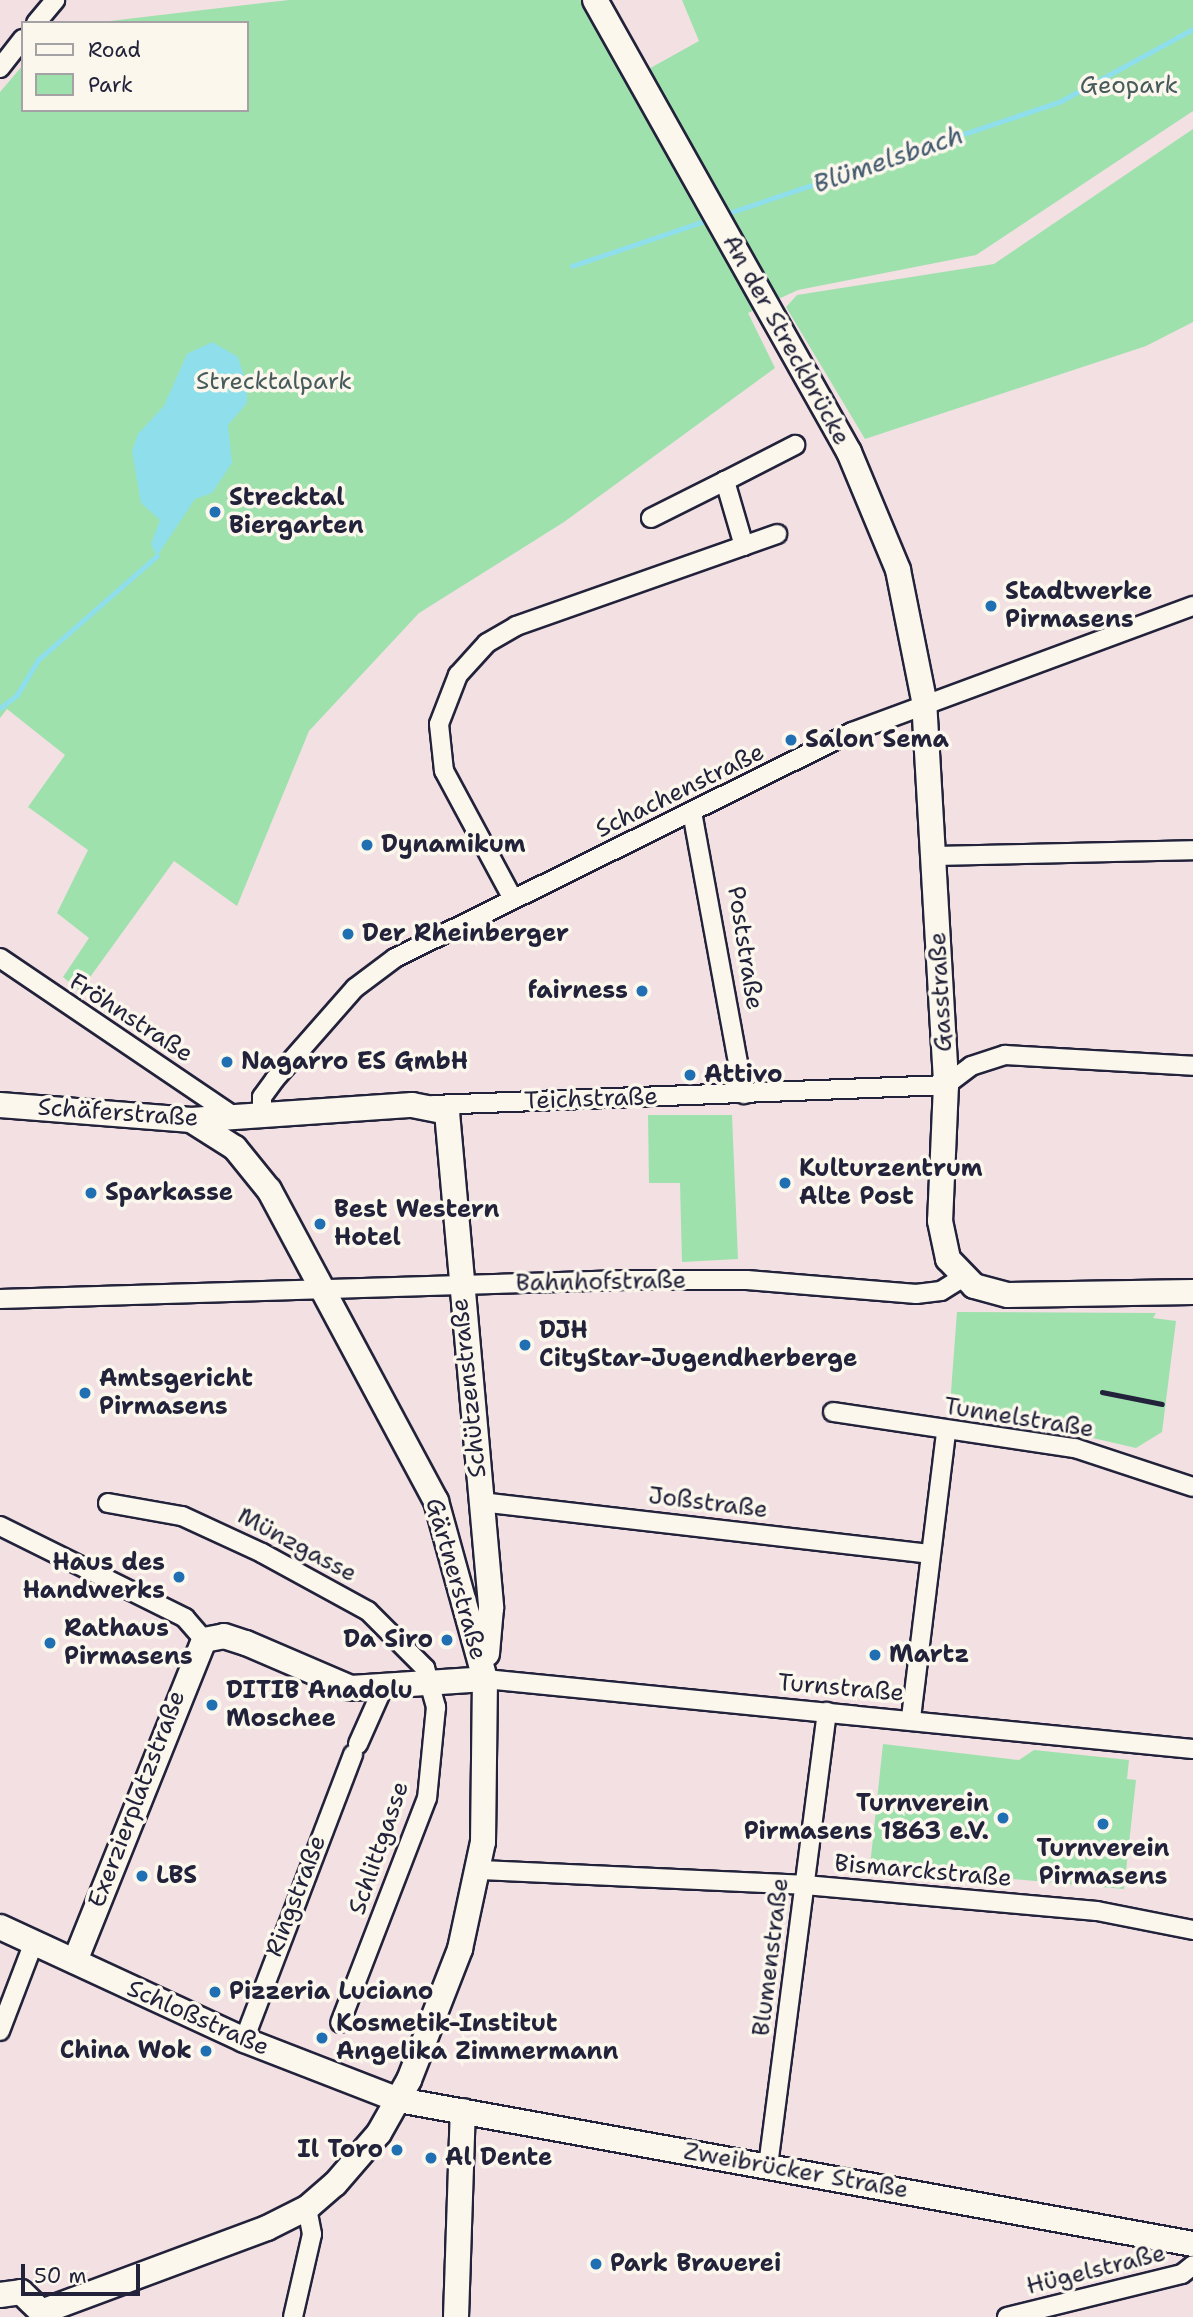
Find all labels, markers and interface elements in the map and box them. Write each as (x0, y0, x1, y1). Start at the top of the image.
legend (21, 21, 248, 112)
text: Road (88, 36, 141, 64)
text: Park (88, 71, 133, 99)
park label: Geopark (1080, 72, 1178, 100)
water label: Blümelsbach (809, 119, 967, 199)
street label: An der Streckbrücke (716, 230, 856, 450)
park label: Strecktalpark (196, 368, 352, 396)
place label: Strecktal Biergarten (229, 484, 364, 540)
marker: Strecktal Biergarten (207, 504, 223, 520)
place label: Stadtwerke Pirmasens (1005, 578, 1152, 634)
marker: Stadtwerke Pirmasens (983, 598, 999, 614)
place label: Salon Sema (805, 726, 949, 754)
marker: Salon Sema (783, 732, 799, 748)
street label: Schachenstraße (591, 738, 769, 844)
place label: Dynamikum (381, 831, 526, 859)
marker: Dynamikum (359, 837, 375, 853)
street label: Poststraße (721, 884, 769, 1012)
place label: Der Rheinberger (362, 920, 569, 948)
marker: Der Rheinberger (340, 926, 356, 942)
street label: Gasstraße (923, 931, 959, 1053)
street label: Fröhnstraße (64, 967, 198, 1069)
place label: fairness (528, 977, 628, 1005)
marker: fairness (634, 983, 650, 999)
place label: Nagarro ES GmbH (241, 1048, 468, 1076)
marker: Nagarro ES GmbH (219, 1054, 235, 1070)
place label: Attivo (704, 1061, 783, 1089)
marker: Attivo (682, 1067, 698, 1083)
street label: Teichstraße (524, 1082, 658, 1116)
street label: Schäferstraße (37, 1093, 199, 1133)
place label: Kulturzentrum Alte Post (799, 1155, 983, 1211)
marker: Kulturzentrum Alte Post (777, 1175, 793, 1191)
place label: Sparkasse (105, 1179, 233, 1207)
marker: Sparkasse (83, 1185, 99, 1201)
place label: Best Western Hotel (334, 1196, 500, 1252)
marker: Best Western Hotel (312, 1216, 328, 1232)
street label: Bahnhofstraße (515, 1266, 687, 1298)
street label: Schützenstraße (445, 1297, 493, 1479)
place label: DJH CityStar-Jugendherberge (539, 1317, 857, 1373)
marker: DJH CityStar-Jugendherberge (517, 1337, 533, 1353)
place label: Amtsgericht Pirmasens (99, 1365, 253, 1421)
marker: Amtsgericht Pirmasens (77, 1385, 93, 1401)
street label: Tunnelstraße (942, 1392, 1096, 1444)
street label: Joßstraße (647, 1481, 769, 1525)
street label: Gärtnerstraße (419, 1495, 493, 1663)
street label: Münzgasse (233, 1502, 361, 1588)
place label: Haus des Handwerks (23, 1549, 165, 1605)
marker: Haus des Handwerks (171, 1569, 187, 1585)
place label: Rathaus Pirmasens (64, 1615, 193, 1671)
place label: Da Siro (343, 1626, 433, 1654)
marker: Da Siro (439, 1632, 455, 1648)
marker: Rathaus Pirmasens (42, 1635, 58, 1651)
place label: Martz (889, 1641, 969, 1669)
marker: Martz (867, 1647, 883, 1663)
street label: Turnstraße (777, 1668, 905, 1708)
place label: DITIB Anadolu Moschee (226, 1677, 413, 1733)
street label: Exerzierplatzstraße (82, 1687, 192, 1911)
marker: DITIB Anadolu Moschee (204, 1697, 220, 1713)
street label: Schlittgasse (343, 1778, 415, 1918)
place label: Turnverein Pirmasens 1863 e.V. (744, 1790, 989, 1846)
marker: Turnverein Pirmasens 1863 e.V. (995, 1810, 1011, 1826)
marker: Turnverein Pirmasens (1095, 1816, 1111, 1832)
street label: Ringstraße (260, 1831, 332, 1961)
place label: Turnverein Pirmasens (1036, 1835, 1170, 1891)
street label: Bismarckstraße (833, 1849, 1013, 1893)
place label: LBS (156, 1862, 197, 1890)
marker: LBS (134, 1868, 150, 1884)
street label: Blumenstraße (747, 1876, 795, 2038)
street label: Schloßstraße (123, 1974, 273, 2062)
place label: Pizzeria Luciano (229, 1978, 433, 2006)
marker: Pizzeria Luciano (207, 1984, 223, 2000)
place label: Kosmetik-Institut Angelika Zimmermann (336, 2010, 618, 2066)
marker: Kosmetik-Institut Angelika Zimmermann (314, 2030, 330, 2046)
place label: China Wok (60, 2037, 192, 2065)
marker: China Wok (198, 2043, 214, 2059)
place label: Il Toro (297, 2136, 383, 2164)
street label: Zweibrücker Straße (682, 2137, 910, 2205)
marker: Il Toro (389, 2142, 405, 2158)
place label: Al Dente (445, 2144, 552, 2172)
marker: Al Dente (423, 2150, 439, 2166)
street label: Hügelstraße (1024, 2239, 1168, 2301)
scale bar (24, 2250, 144, 2294)
place label: Park Brauerei (610, 2250, 781, 2278)
marker: Park Brauerei (588, 2256, 604, 2272)
text: 50 m (34, 2262, 87, 2290)

